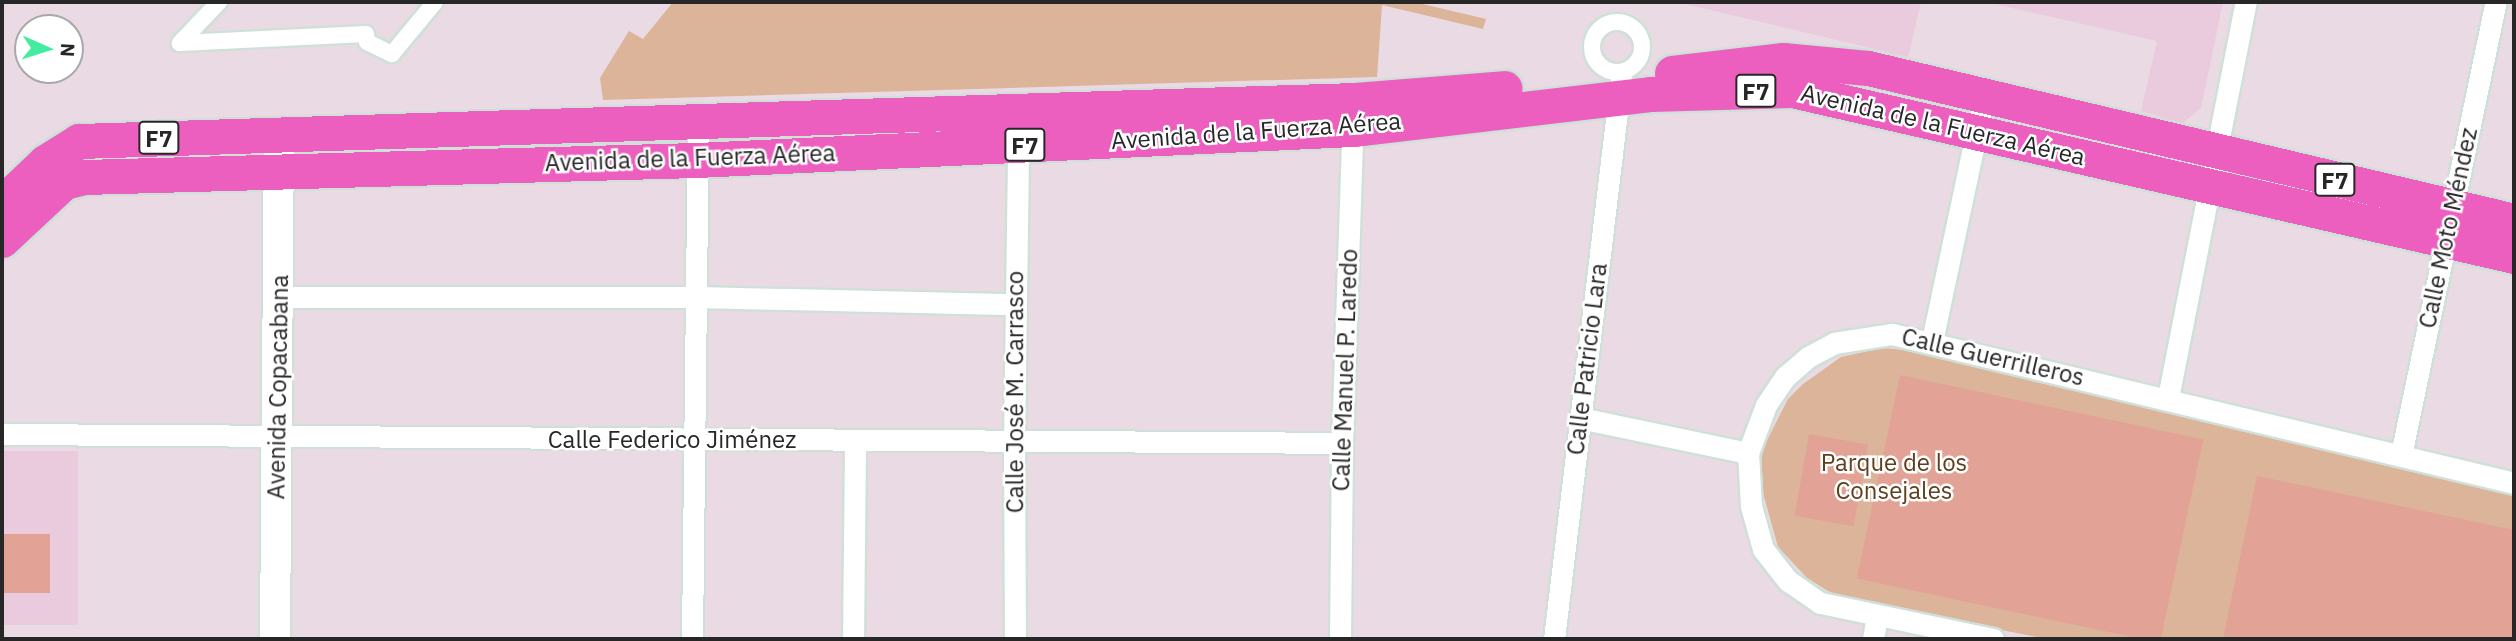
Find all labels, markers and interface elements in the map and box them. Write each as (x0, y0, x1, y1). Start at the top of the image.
north arrow (14, 14, 84, 84)
text: N (56, 42, 80, 57)
road number: F7 (1735, 72, 1777, 110)
street label: Avenida de la Fuerza Aérea (1798, 78, 2088, 172)
street label: Avenida de la Fuerza Aérea (1110, 106, 1402, 156)
road number: F7 (138, 119, 180, 158)
street label: Calle Moto Méndez (2413, 125, 2483, 331)
road number: F7 (1004, 126, 1046, 164)
street label: Avenida de la Fuerza Aérea (544, 139, 836, 177)
road number: F7 (2314, 160, 2356, 200)
street label: Calle Manuel P. Laredo (1326, 248, 1364, 492)
street label: Calle Patricio Lara (1561, 261, 1613, 457)
street label: Calle José M. Carrasco (1001, 271, 1029, 513)
street label: Avenida Copacabana (262, 274, 294, 500)
street label: Calle Guerrilleros (1899, 322, 2087, 392)
street label: Calle Federico Jiménez (548, 426, 796, 454)
park label: Parque de los Consejales (1821, 449, 1967, 505)

